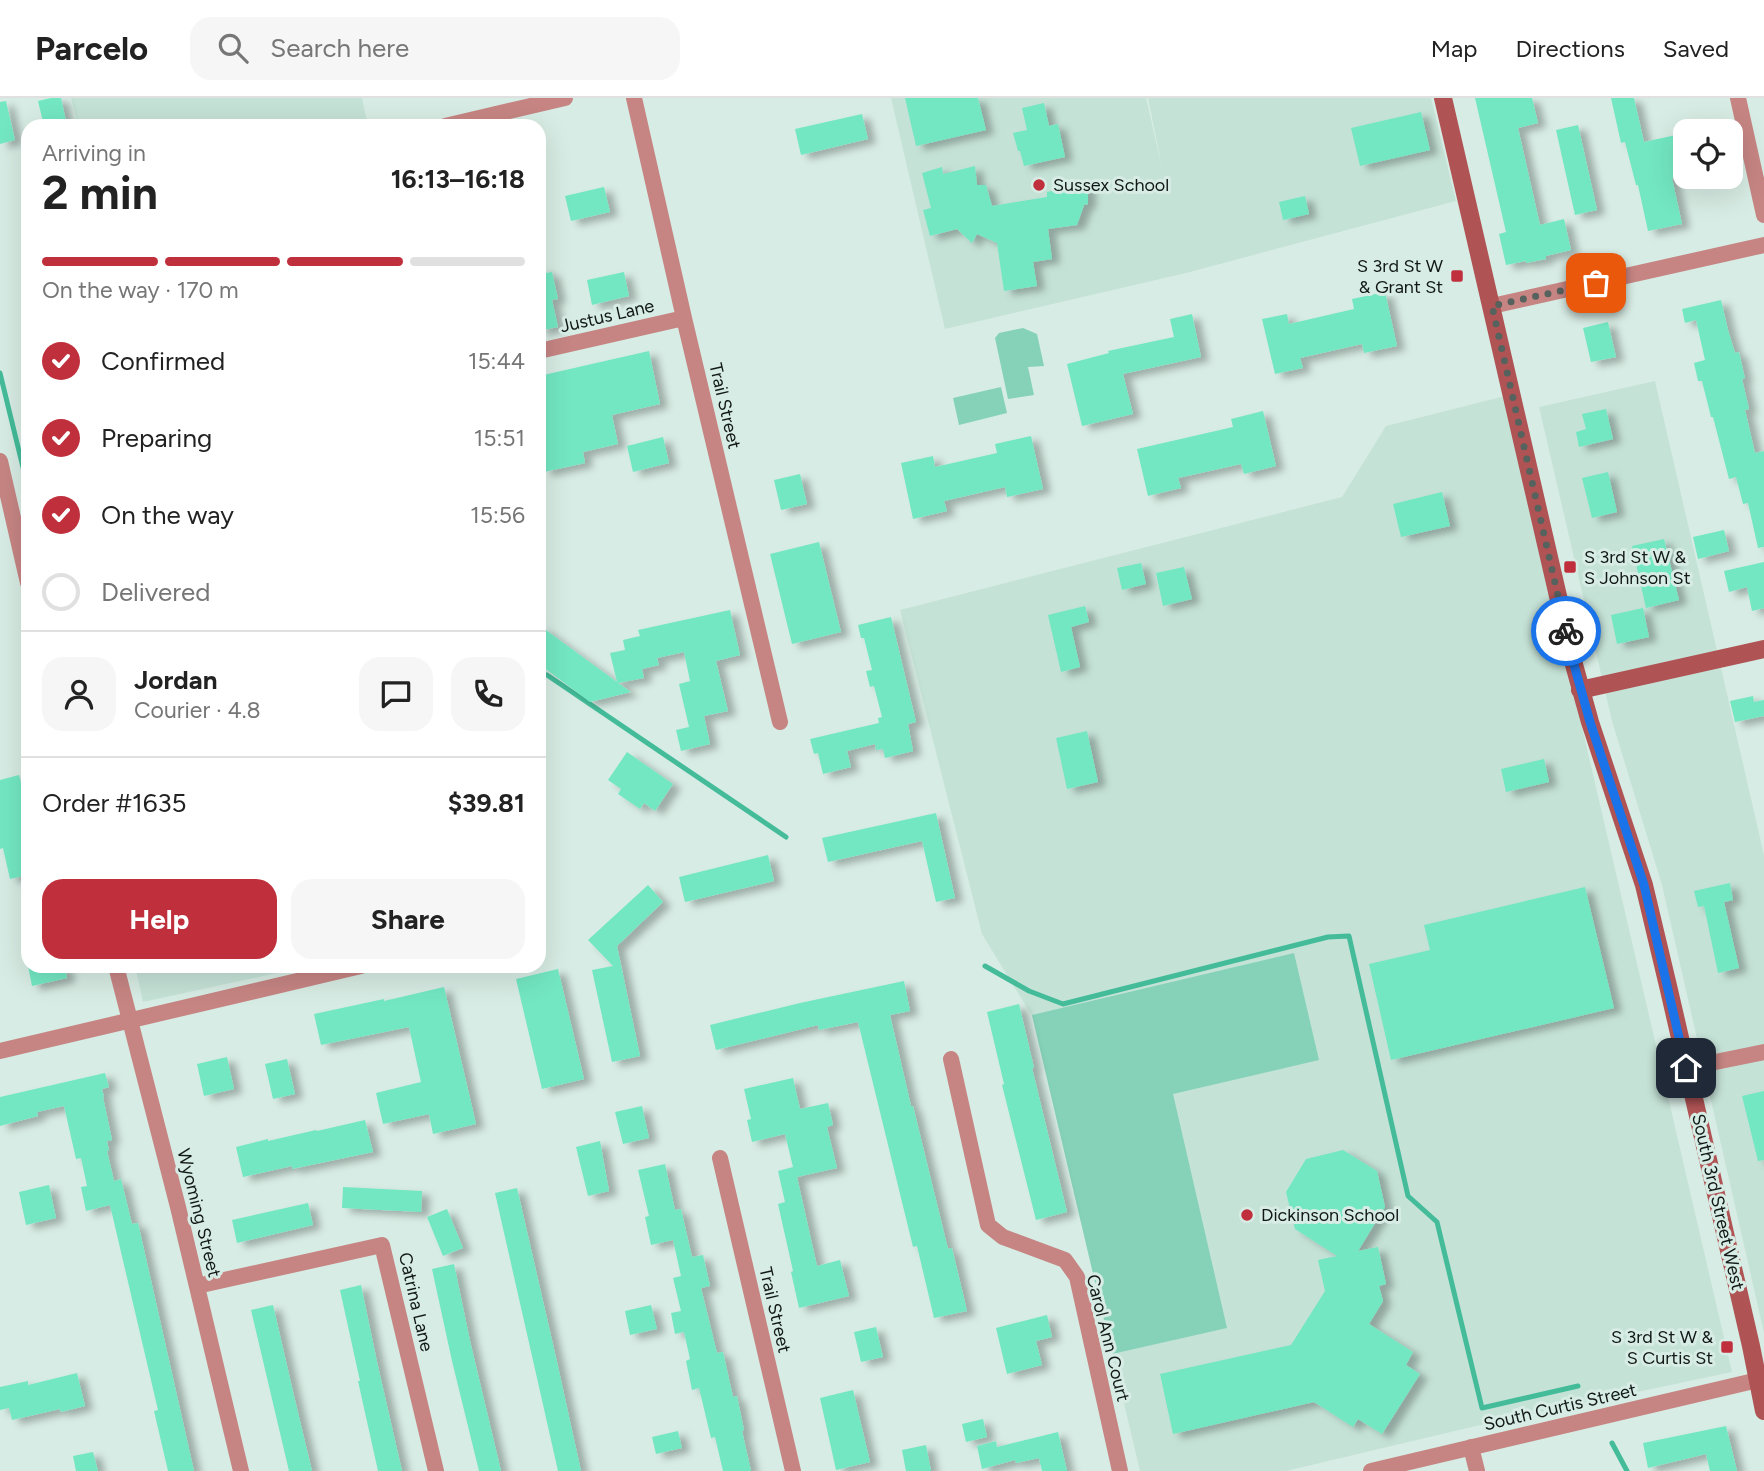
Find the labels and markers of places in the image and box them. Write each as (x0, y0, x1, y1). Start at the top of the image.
place label: Sussex School (1053, 174, 1169, 196)
marker: Sussex School (1031, 177, 1047, 193)
pin (1566, 253, 1626, 313)
place label: S 3rd St W & Grant St (1357, 255, 1444, 298)
marker: S 3rd St W & Grant St (1449, 268, 1465, 284)
place label: S 3rd St W & S Johnson St (1584, 546, 1691, 589)
marker: S 3rd St W & S Johnson St (1562, 559, 1578, 575)
pin (1656, 1038, 1716, 1098)
place label: Dickinson School (1261, 1204, 1399, 1226)
marker: Dickinson School (1239, 1207, 1255, 1223)
place label: S 3rd St W & S Curtis St (1611, 1326, 1713, 1369)
marker: S 3rd St W & S Curtis St (1719, 1339, 1735, 1355)

